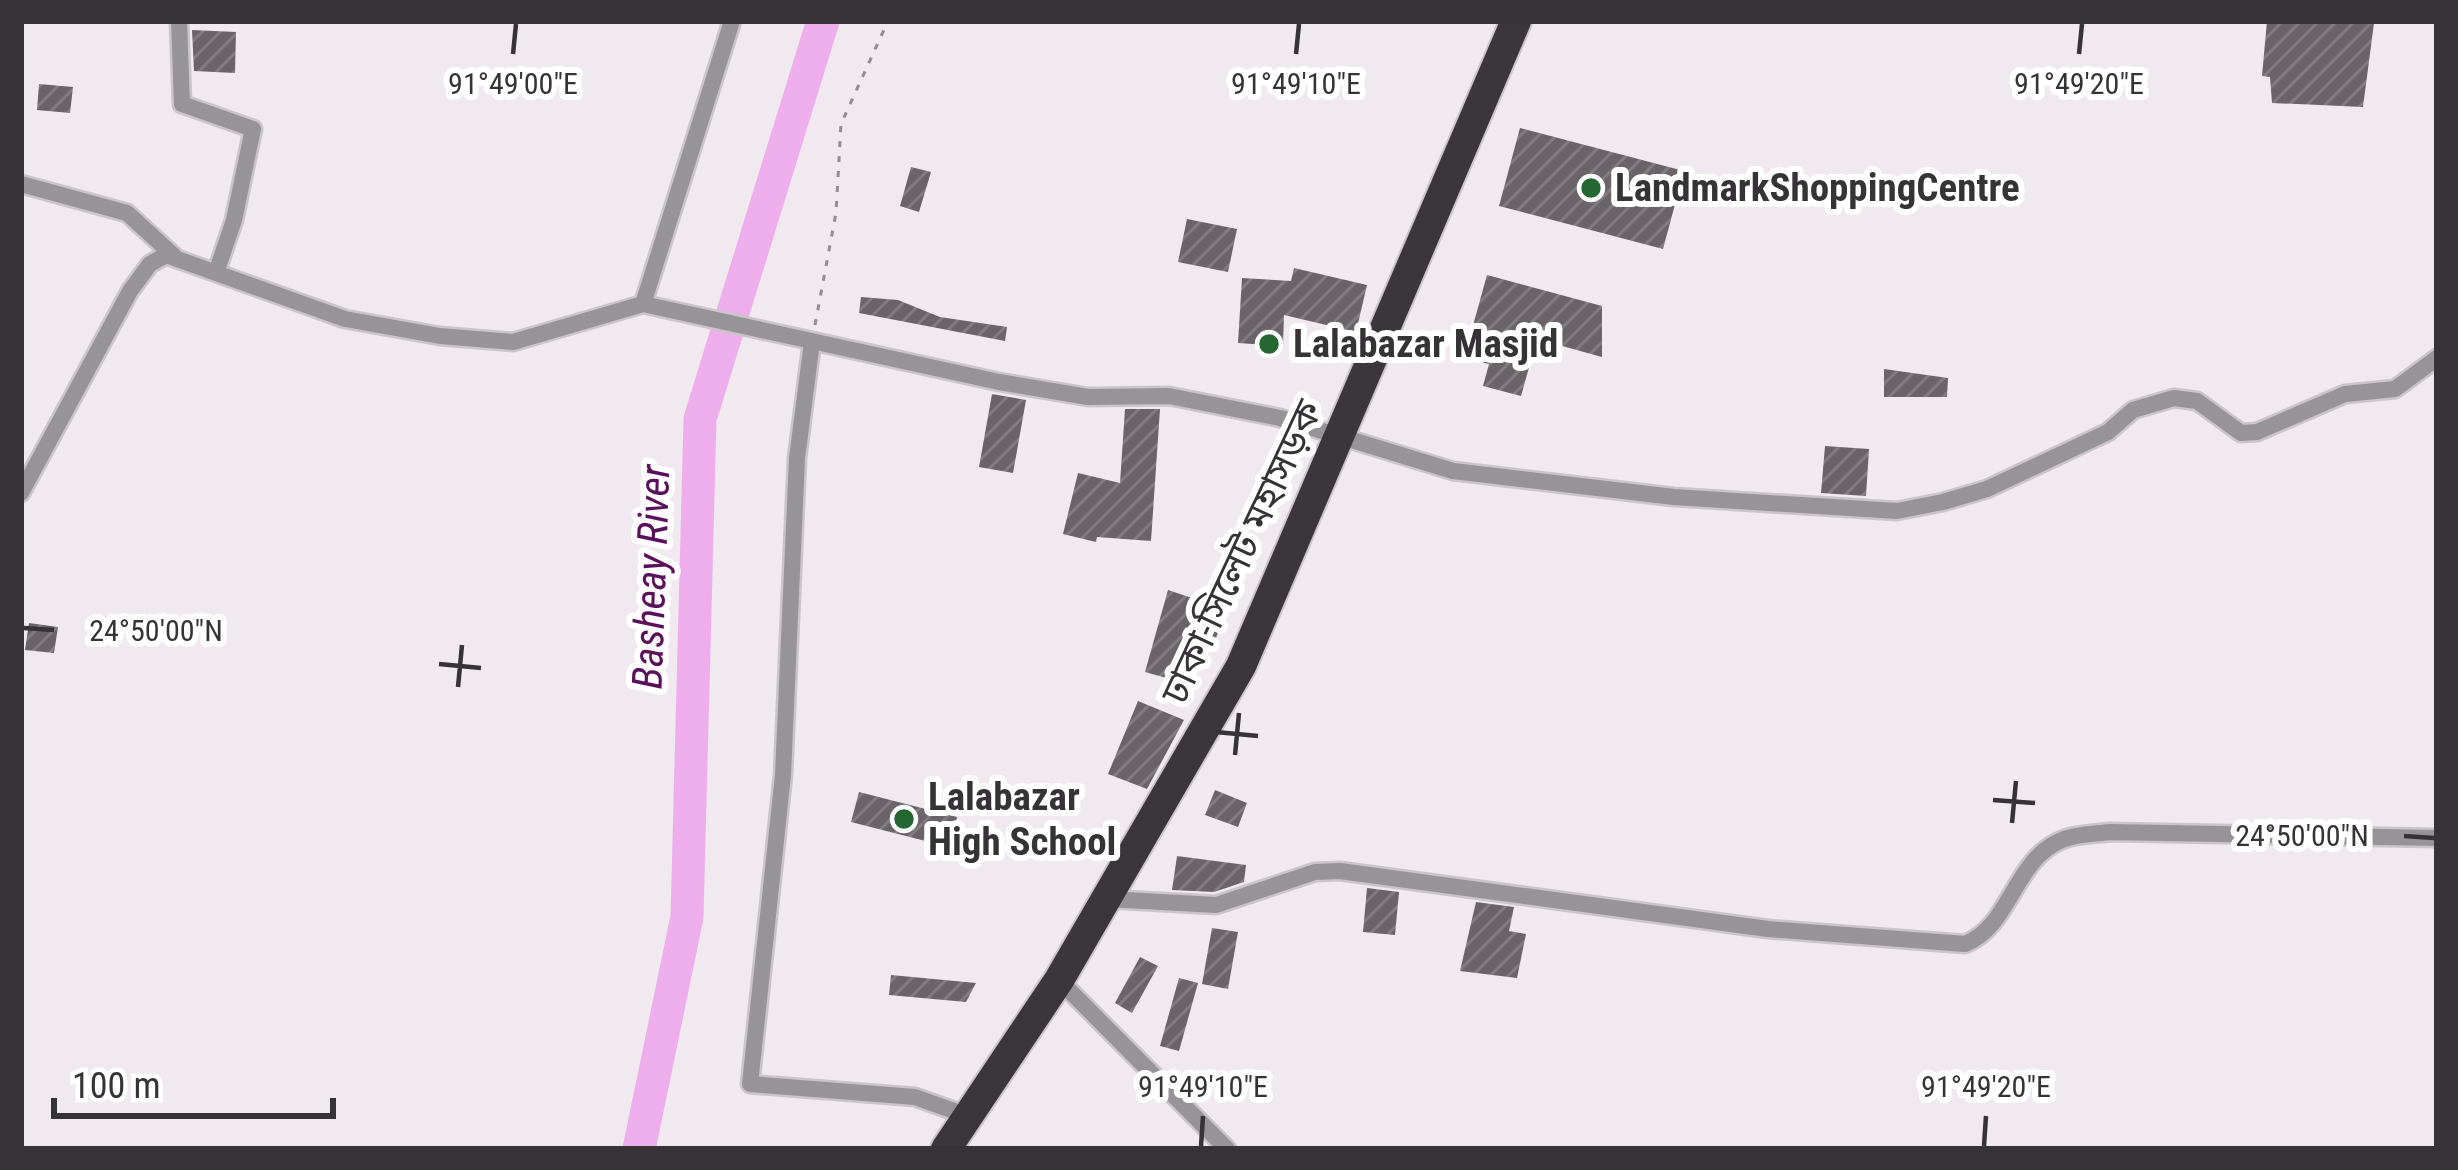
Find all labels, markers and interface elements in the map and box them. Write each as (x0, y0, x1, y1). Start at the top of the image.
text: 91°49'00"E (448, 66, 578, 101)
text: 91°49'10"E (1231, 66, 1361, 101)
text: 91°49'20"E (2014, 66, 2144, 101)
place label: LandmarkShoppingCentre (1615, 165, 2020, 211)
marker: LandmarkShoppingCentre (1578, 175, 1604, 201)
place label: Lalabazar Masjid (1293, 321, 1558, 367)
marker: Lalabazar Masjid (1256, 331, 1282, 357)
street label: ঢাকা-সিলেট মহাসড়ক (1151, 393, 1333, 712)
water label: Basheay River (623, 462, 679, 690)
text: 24°50'00"N (89, 613, 223, 648)
place label: Lalabazar High School (928, 774, 1116, 865)
marker: Lalabazar High School (891, 806, 917, 832)
text: 24°50'00"N (2235, 818, 2369, 853)
scale bar (54, 1044, 333, 1118)
text: 100 m (72, 1065, 161, 1107)
text: 91°49'10"E (1138, 1069, 1268, 1104)
text: 91°49'20"E (1921, 1069, 2051, 1104)

